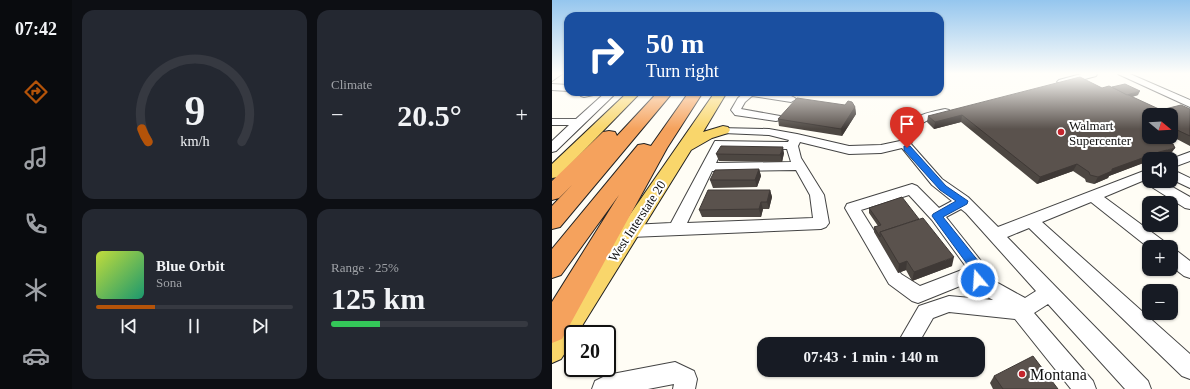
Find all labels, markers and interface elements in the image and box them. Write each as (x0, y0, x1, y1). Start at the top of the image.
text: 07:42 (15, 19, 57, 39)
icon: right (580, 28, 632, 80)
text: 50 m (646, 28, 704, 59)
text: Turn right (646, 61, 719, 81)
text: Climate (331, 77, 372, 92)
icon: directions (22, 78, 50, 106)
text: 9 (184, 88, 205, 134)
text: 20.5° (397, 99, 462, 132)
text: − (331, 102, 343, 127)
text: + (516, 102, 528, 127)
pin (890, 107, 924, 148)
north arrow (1142, 108, 1178, 144)
map controls (1142, 108, 1178, 320)
icon: arrive (896, 113, 918, 135)
place label: Walmart Supercenter (1069, 118, 1132, 148)
marker: Walmart Supercenter (1056, 127, 1066, 137)
text: km/h (180, 133, 209, 149)
icon: music (22, 144, 50, 172)
button: sound (1142, 152, 1178, 188)
street label: West Interstate 20 (605, 178, 669, 264)
button: layers (1142, 196, 1178, 232)
icon: phone (22, 210, 50, 238)
button: + (1142, 240, 1178, 276)
text: Blue Orbit (156, 258, 225, 274)
position arrow (957, 259, 999, 301)
text: Range · 25% (331, 260, 399, 275)
text: Sona (156, 275, 182, 290)
icon: climate (22, 276, 50, 304)
text: 125 km (331, 282, 425, 315)
button: − (1142, 284, 1178, 320)
icon: previous (118, 315, 140, 337)
icon: pause (183, 315, 205, 337)
icon: next (249, 315, 271, 337)
speed limit sign: 20 (564, 325, 616, 377)
icon: car (22, 342, 50, 370)
text: 07:43 · 1 min · 140 m (804, 349, 939, 365)
place label: Montana (1030, 366, 1087, 383)
marker: Montana (1017, 369, 1027, 379)

